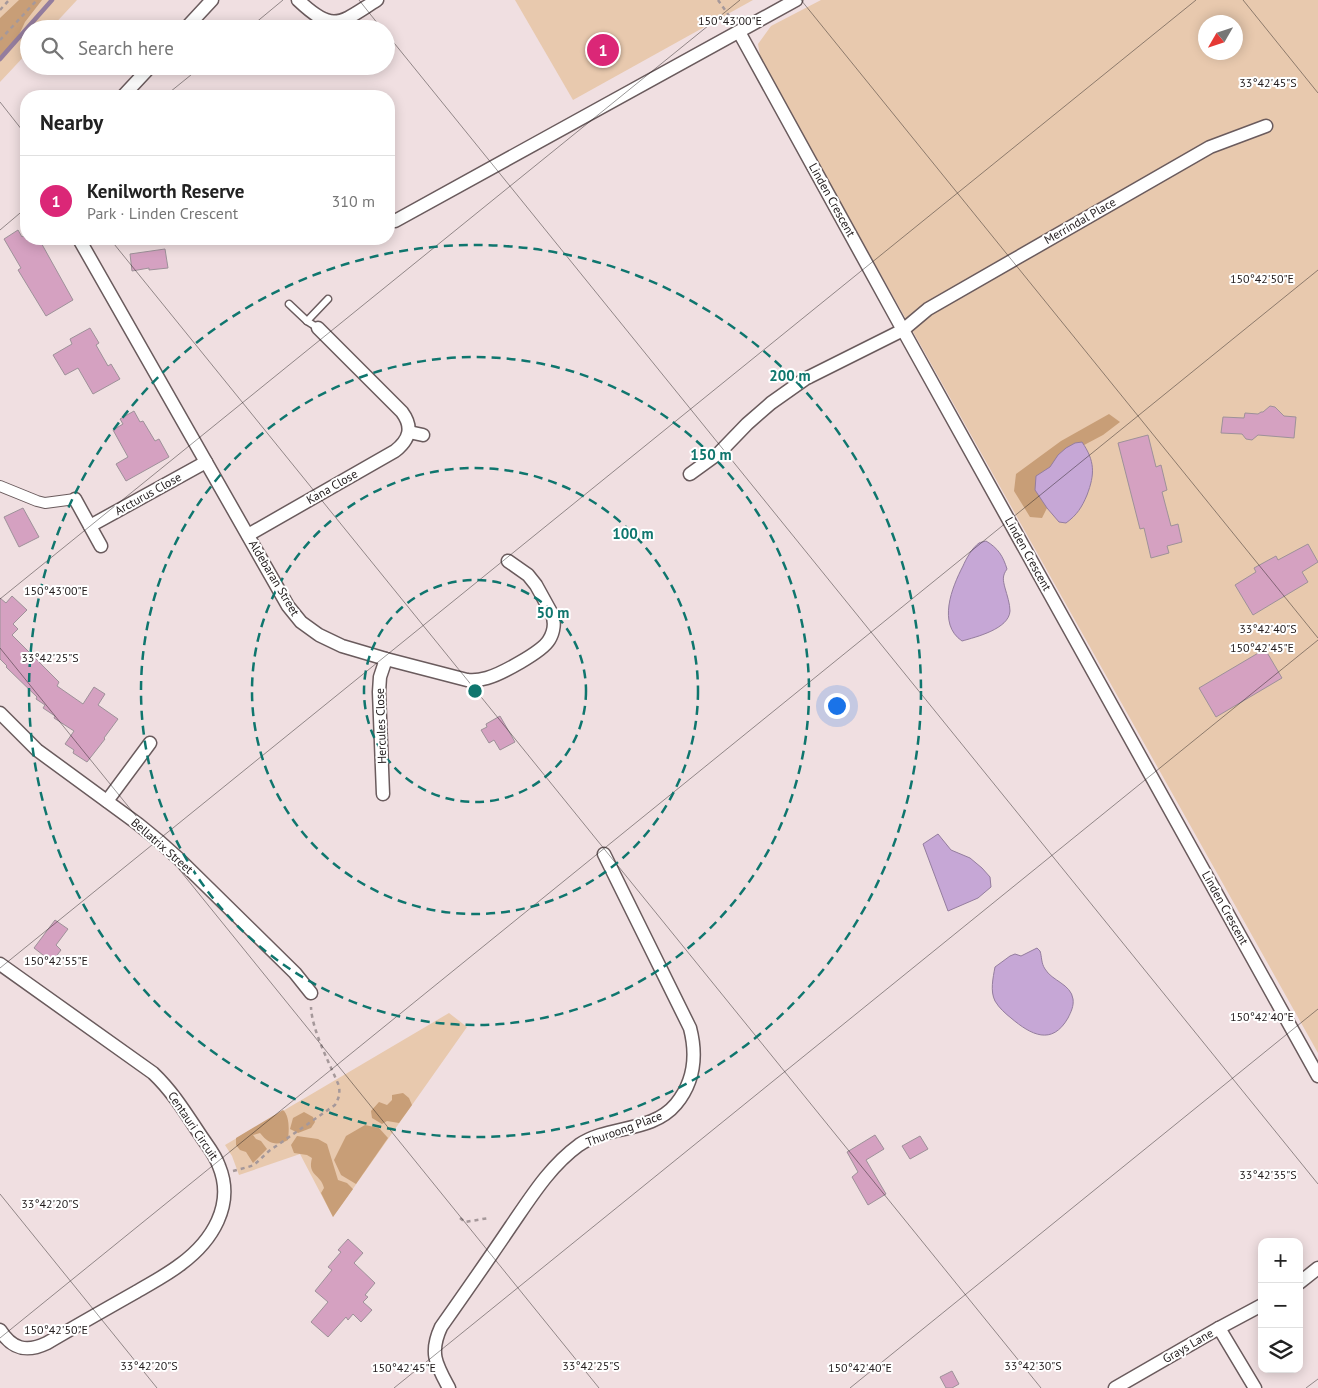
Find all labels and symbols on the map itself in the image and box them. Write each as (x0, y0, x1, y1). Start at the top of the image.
text: 150°43'00"E (698, 13, 762, 28)
north arrow (1198, 15, 1243, 60)
pin: 1 (587, 31, 619, 69)
text: 33°42'45"S (1239, 75, 1297, 90)
street label: Linden Crescent (806, 160, 859, 239)
street label: Merrindal Place (1041, 194, 1118, 247)
text: 150°42'50"E (1230, 271, 1294, 286)
text: 200 m (769, 366, 811, 385)
text: 150 m (690, 445, 732, 464)
street label: Kana Close (303, 466, 360, 507)
street label: Arcturus Close (112, 469, 184, 518)
street label: Linden Crescent (1002, 514, 1055, 593)
text: 100 m (612, 524, 654, 543)
street label: Aldebaran Street (246, 537, 303, 618)
text: 150°43'00"E (24, 583, 88, 598)
text: 50 m (537, 603, 569, 622)
text: 33°42'40"S (1239, 621, 1297, 636)
text: 150°42'45"E (1230, 640, 1294, 655)
text: 33°42'25"S (21, 650, 79, 665)
centre of rings (466, 682, 484, 700)
street label: Hercules Close (372, 688, 389, 764)
your location (824, 693, 850, 719)
street label: Bellatrix Street (128, 815, 196, 877)
street label: Linden Crescent (1199, 868, 1252, 947)
text: 150°42'55"E (24, 953, 88, 968)
text: 150°42'40"E (1230, 1009, 1294, 1024)
street label: Centauri Circuit (165, 1089, 222, 1163)
street label: Thuroong Place (584, 1108, 664, 1149)
text: 33°42'35"S (1239, 1167, 1297, 1182)
text: 33°42'20"S (21, 1196, 79, 1211)
text: 150°42'50"E (24, 1322, 88, 1337)
street label: Grays Lane (1160, 1325, 1216, 1366)
text: 33°42'20"S (120, 1358, 178, 1373)
text: 33°42'25"S (562, 1358, 620, 1373)
text: 33°42'30"S (1004, 1358, 1062, 1373)
text: 150°42'45"E (372, 1360, 436, 1375)
text: 150°42'40"E (828, 1360, 892, 1375)

